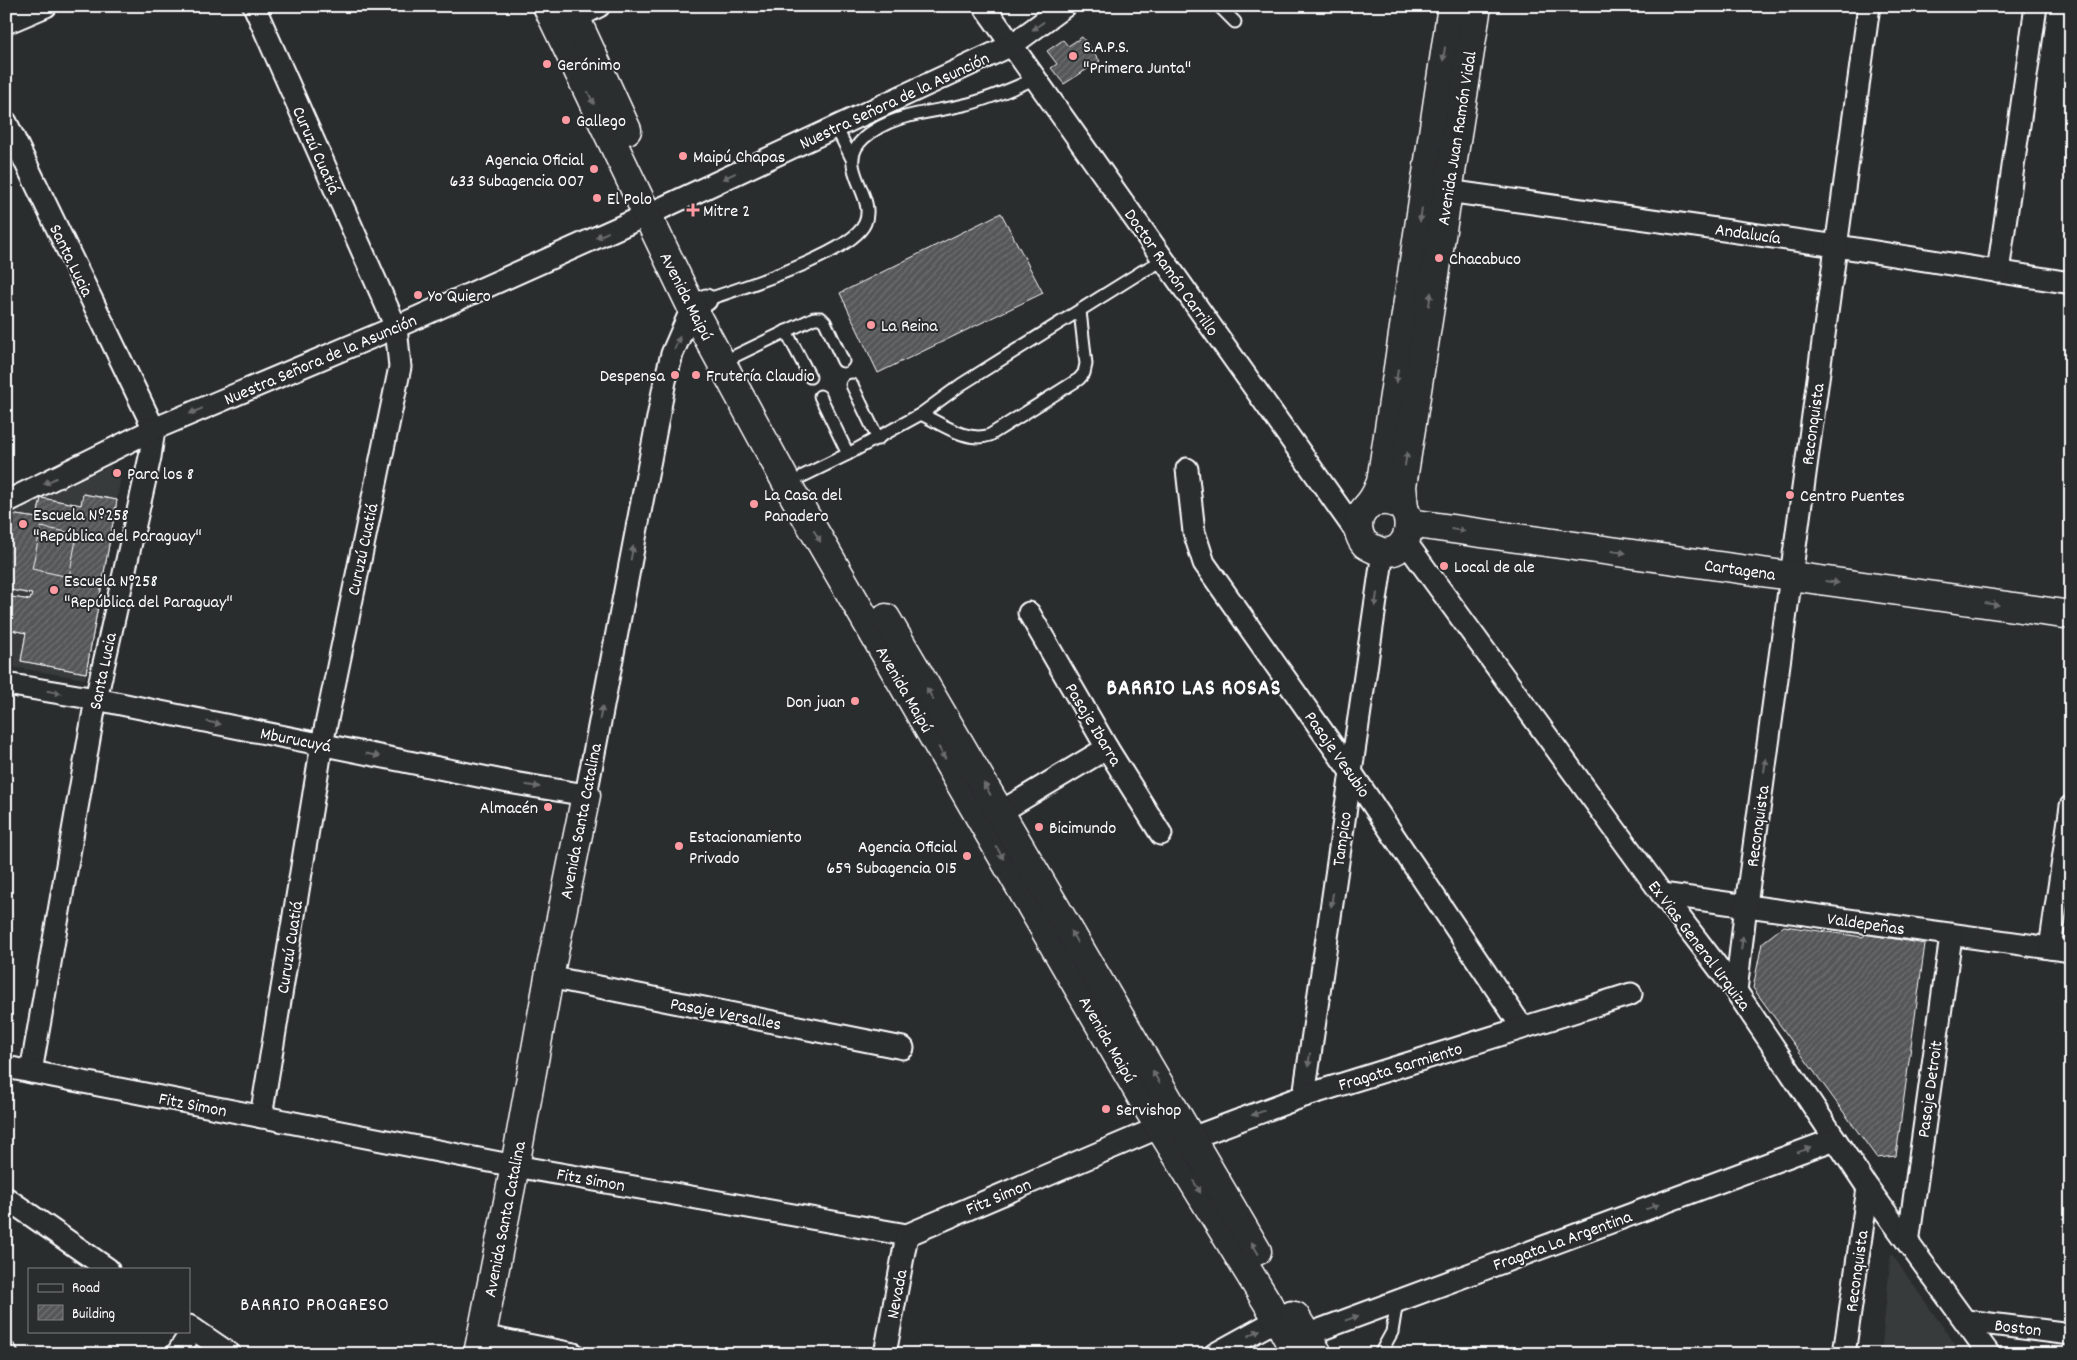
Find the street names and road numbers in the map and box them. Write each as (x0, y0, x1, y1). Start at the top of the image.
street label: Nuestra Señora de la Asunción (796, 47, 994, 157)
street label: Avenida Juan Ramón Vidal (1432, 49, 1485, 227)
street label: Curuzú Cuatiá (284, 103, 345, 199)
street label: Doctor Ramón Carrillo (1117, 205, 1223, 342)
street label: Andalucía (1713, 219, 1783, 253)
street label: Santa Lucia (41, 221, 98, 302)
street label: Avenida Maipú (652, 249, 718, 346)
street label: Nuestra Señora de la Asunción (221, 309, 421, 413)
street label: Reconquista (1796, 381, 1833, 467)
street label: Curuzú Cuatiá (342, 501, 386, 598)
street label: Cartagena (1702, 554, 1777, 589)
street label: Santa Lucia (84, 630, 125, 712)
street label: Avenida Maipú (868, 642, 938, 738)
street label: Pasaje Ibarra (1057, 679, 1127, 772)
street label: Pasaje Vesubio (1297, 707, 1375, 804)
street label: Mburucuyá (258, 722, 333, 761)
street label: Avenida Santa Catalina (555, 741, 610, 902)
street label: Reconquista (1741, 783, 1778, 869)
street label: Tampico (1327, 810, 1360, 868)
street label: Ex Vias General Urquiza (1641, 876, 1756, 1017)
street label: Curuzú Cuatiá (272, 899, 311, 996)
street label: Valdepeñas (1825, 908, 1906, 943)
street label: Pasaje Versalles (668, 992, 783, 1038)
street label: Avenida Maipú (1071, 992, 1141, 1088)
street label: Fragata Sarmiento (1336, 1038, 1466, 1099)
street label: Pasaje Detroit (1912, 1039, 1951, 1140)
street label: Fitz Simon (156, 1088, 229, 1125)
street label: Avenida Santa Catalina (479, 1139, 534, 1300)
street label: Fitz Simon (554, 1163, 627, 1200)
street label: Fitz Simon (962, 1173, 1036, 1223)
street label: Fragata La Argentina (1490, 1205, 1636, 1279)
street label: Reconquista (1840, 1228, 1877, 1314)
street label: Nevada (881, 1267, 916, 1321)
street label: Boston (1993, 1314, 2043, 1345)

